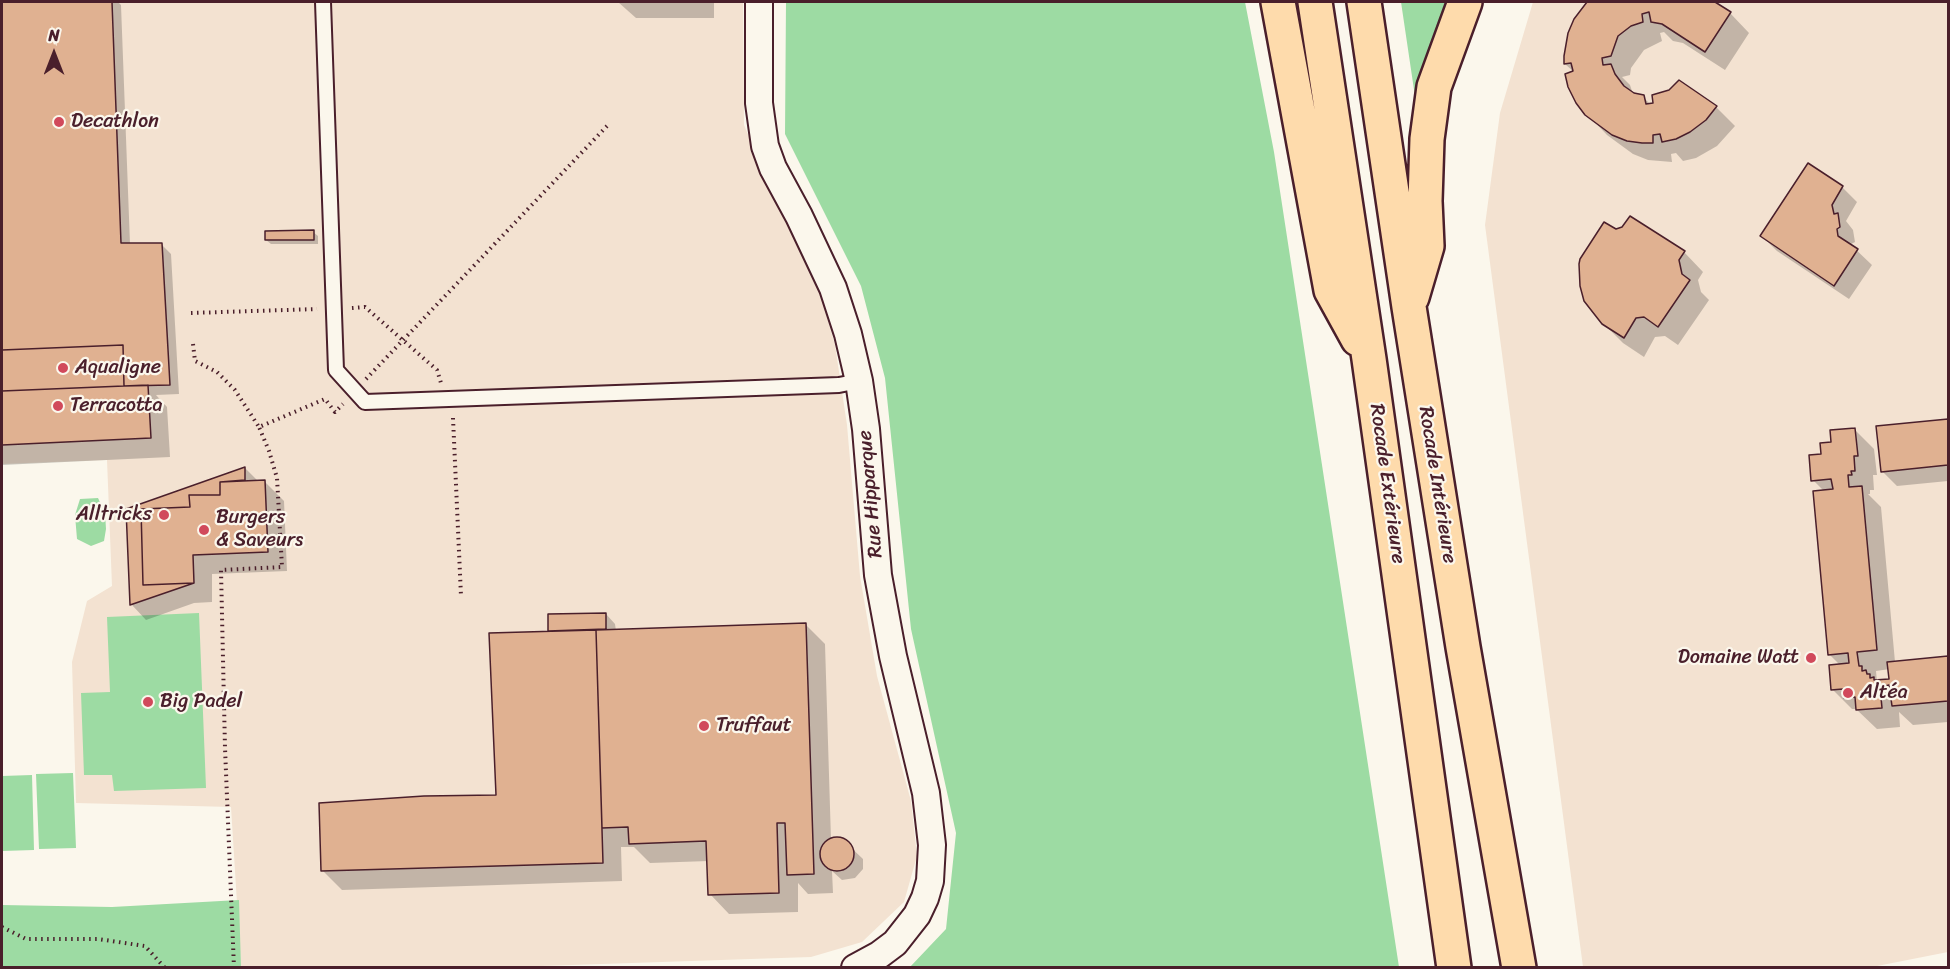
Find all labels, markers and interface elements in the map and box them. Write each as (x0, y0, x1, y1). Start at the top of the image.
text: N (48, 21, 60, 50)
north arrow (24, 24, 84, 84)
place label: Decathlon (71, 110, 159, 134)
marker: Decathlon (52, 115, 66, 129)
place label: Aqualigne (75, 356, 161, 380)
marker: Aqualigne (56, 361, 70, 375)
place label: Terracotta (70, 394, 162, 418)
marker: Terracotta (51, 399, 65, 413)
street label: Rocade Extérieure (1364, 402, 1410, 566)
street label: Rocade Intérieure (1413, 405, 1461, 565)
street label: Rue Hipparque (853, 429, 889, 559)
place label: Alltricks (76, 503, 152, 527)
place label: Burgers & Saveurs (216, 506, 303, 553)
marker: Alltricks (157, 508, 171, 522)
marker: Burgers & Saveurs (197, 523, 211, 537)
place label: Domaine Watt (1678, 646, 1799, 670)
marker: Domaine Watt (1804, 651, 1818, 665)
place label: Altéa (1860, 681, 1908, 705)
marker: Altéa (1841, 686, 1855, 700)
place label: Big Padel (160, 690, 242, 714)
marker: Big Padel (141, 695, 155, 709)
place label: Truffaut (716, 714, 791, 738)
marker: Truffaut (697, 719, 711, 733)

